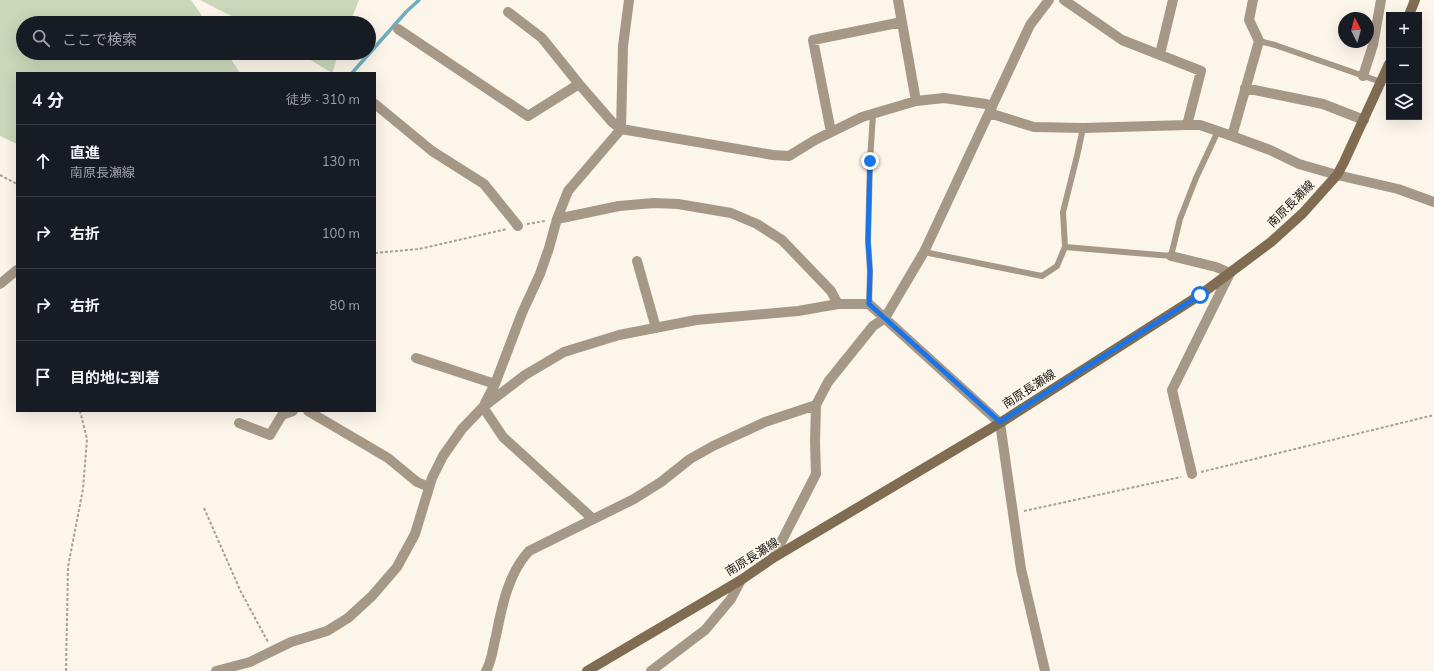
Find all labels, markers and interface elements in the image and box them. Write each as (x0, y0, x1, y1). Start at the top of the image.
north arrow (1338, 12, 1374, 48)
map controls (1386, 12, 1422, 120)
button: + (1386, 12, 1422, 48)
search box (16, 16, 376, 60)
icon: search (30, 27, 52, 49)
text: ここで検索 (62, 30, 137, 49)
button: − (1386, 48, 1422, 84)
button: layers (1386, 84, 1422, 120)
text: 4 分 (32, 89, 64, 110)
text: 徒歩 · 310 m (286, 91, 360, 107)
text: 直進 (70, 143, 100, 162)
icon: ahead (32, 150, 54, 172)
route end (861, 152, 879, 170)
text: 130 m (322, 153, 360, 169)
text: 南原長瀬線 (70, 164, 135, 180)
street label: 南原長瀬線 (1264, 177, 1317, 230)
icon: right (32, 222, 54, 244)
text: 右折 (70, 224, 100, 243)
text: 100 m (322, 225, 360, 241)
route start (1191, 286, 1209, 304)
icon: right (32, 294, 54, 316)
text: 右折 (70, 296, 100, 315)
text: 80 m (330, 297, 360, 313)
icon: arrive (32, 366, 54, 388)
street label: 南原長瀬線 (999, 366, 1058, 411)
text: 目的地に到着 (70, 368, 160, 387)
street label: 南原長瀬線 (722, 534, 781, 579)

